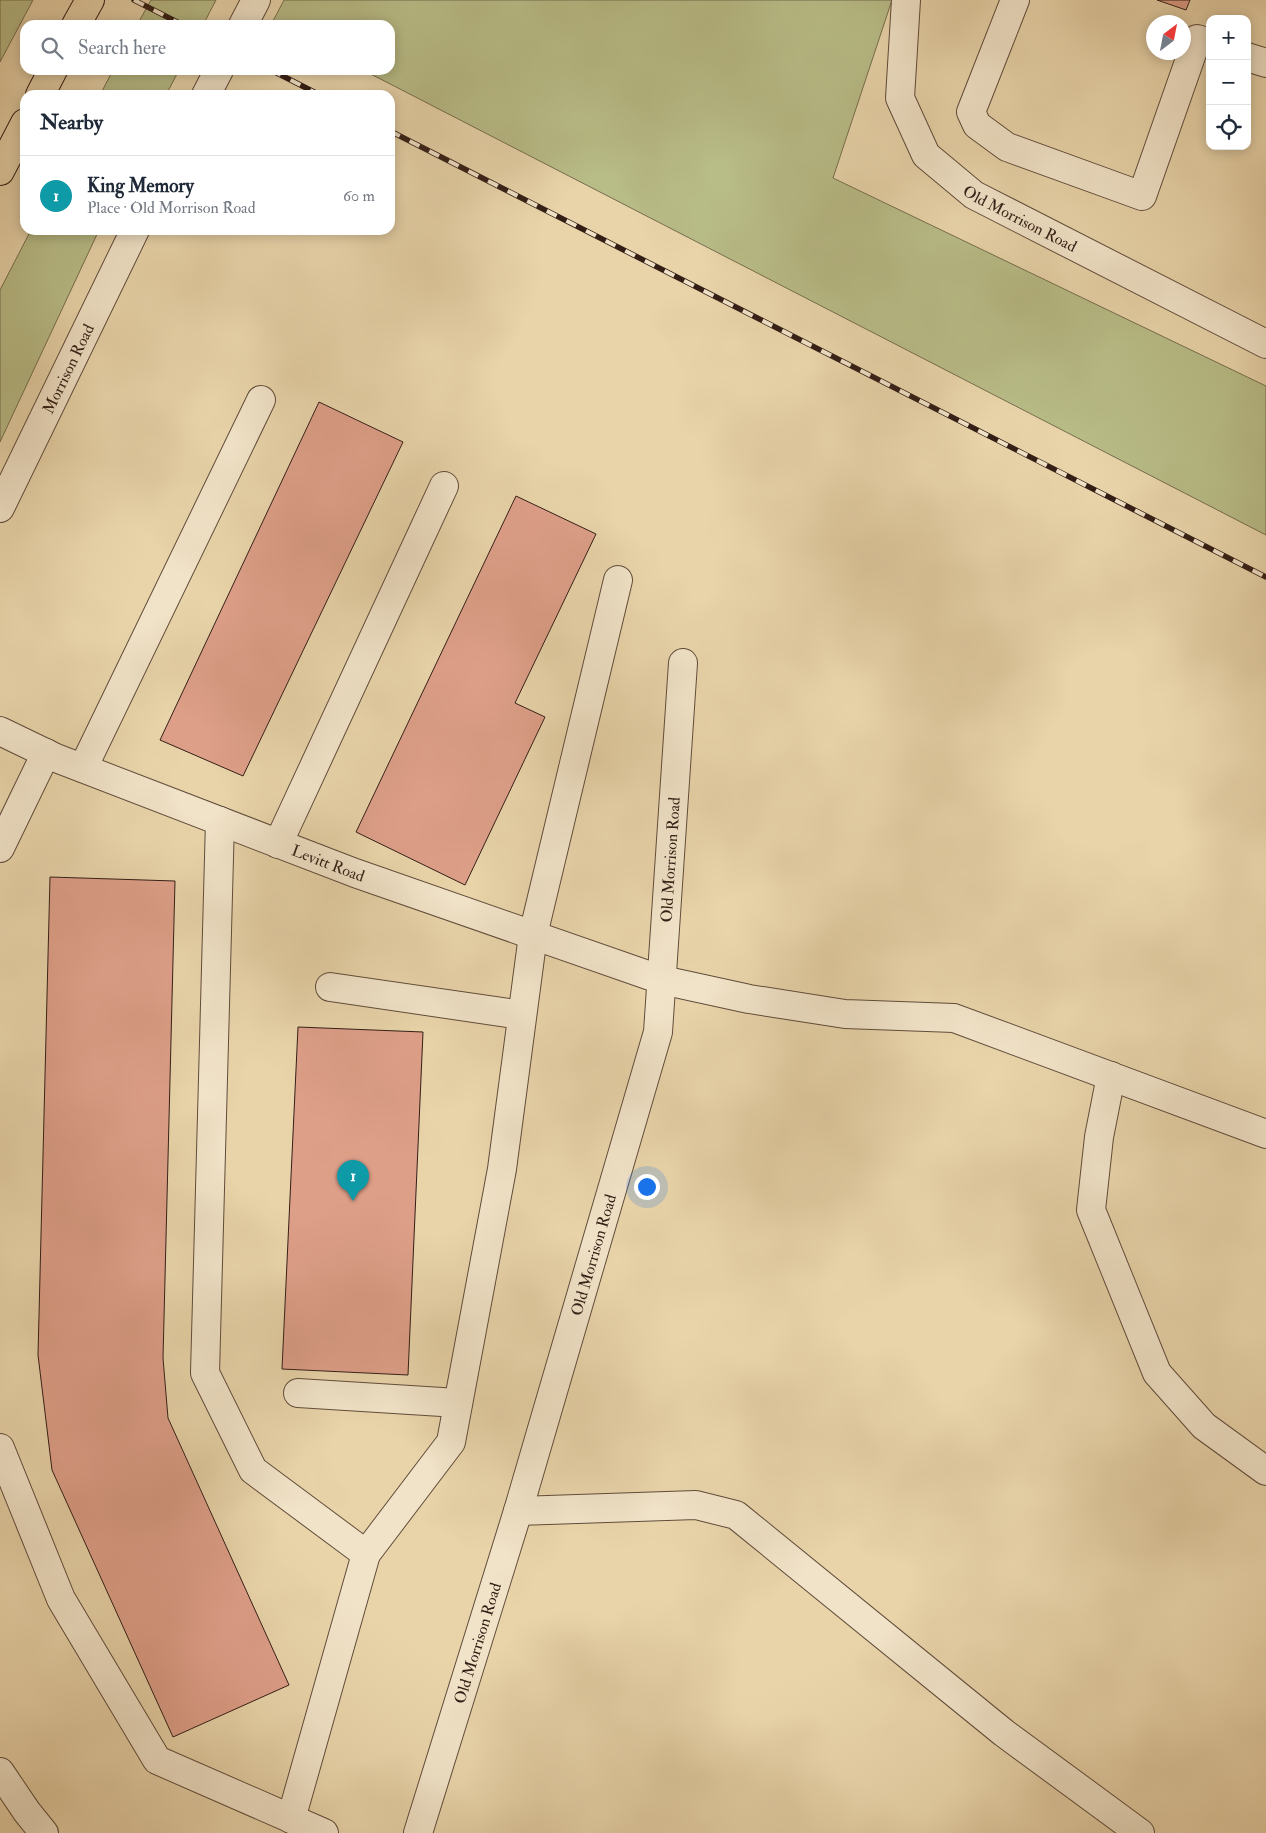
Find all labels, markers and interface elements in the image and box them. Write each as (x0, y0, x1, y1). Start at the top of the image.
north arrow (1146, 15, 1191, 60)
map controls (1206, 15, 1251, 150)
button: + (1206, 15, 1251, 60)
search box (20, 20, 395, 75)
icon: search (38, 34, 66, 62)
text: Search here (78, 36, 166, 60)
button: − (1206, 60, 1251, 105)
button: locate (1206, 105, 1251, 150)
text: Nearby (40, 109, 103, 136)
text: King Memory (87, 174, 194, 198)
street label: Old Morrison Road (958, 181, 1080, 257)
text: 1 (53, 186, 59, 206)
text: 60 m (343, 186, 375, 206)
text: Place · Old Morrison Road (87, 198, 256, 218)
street label: Morrison Road (38, 321, 99, 417)
street label: Old Morrison Road (656, 796, 685, 923)
street label: Levitt Road (289, 841, 367, 887)
pin: 1 (337, 1160, 369, 1201)
your location (634, 1174, 660, 1200)
street label: Old Morrison Road (567, 1192, 621, 1318)
street label: Old Morrison Road (450, 1580, 506, 1706)

